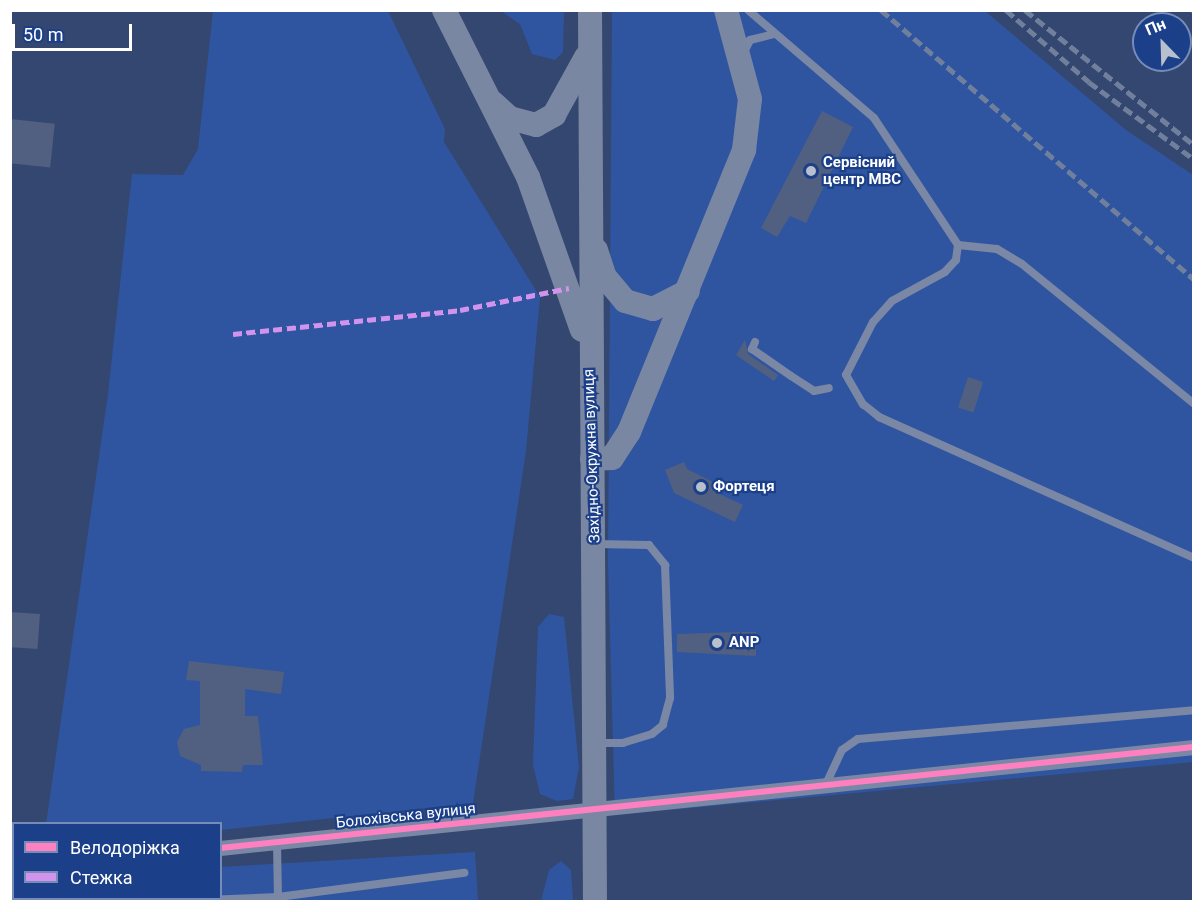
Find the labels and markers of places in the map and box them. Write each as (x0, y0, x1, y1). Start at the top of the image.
place label: Сервісний центр МВС (823, 153, 901, 188)
marker: Сервісний центр МВС (804, 164, 818, 178)
place label: Фортеця (713, 478, 775, 496)
marker: Фортеця (694, 480, 708, 494)
place label: ANP (729, 634, 759, 652)
marker: ANP (710, 636, 724, 650)

